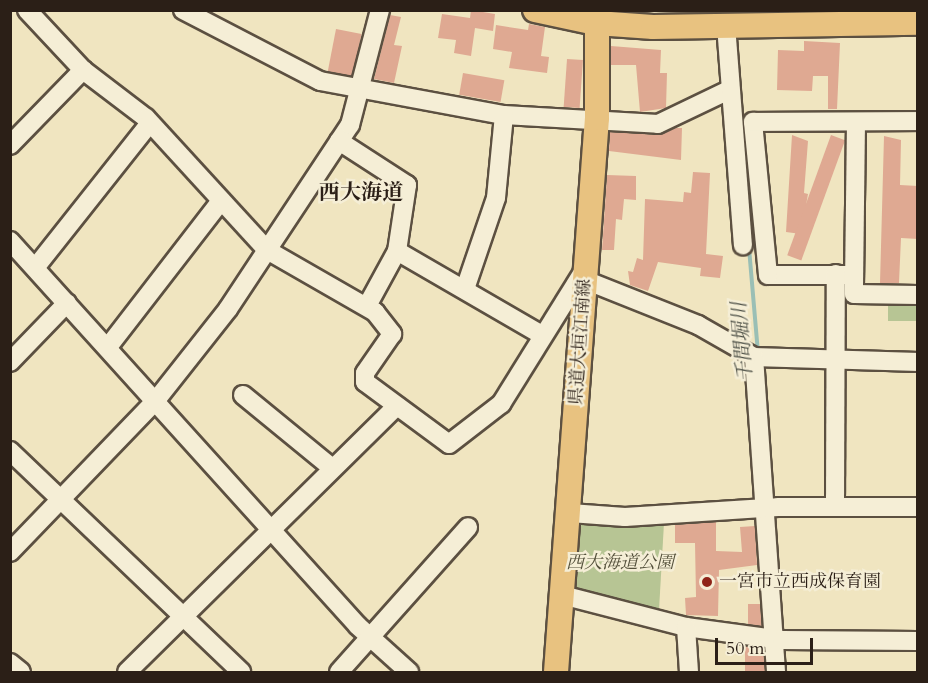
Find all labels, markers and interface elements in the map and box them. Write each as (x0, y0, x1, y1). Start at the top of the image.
district label: 西大海道 (319, 180, 403, 206)
street label: 県道大垣江南線 (566, 278, 596, 406)
water label: 千間堀川 (727, 301, 757, 383)
park label: 西大海道公園 (566, 552, 674, 574)
place label: 一宮市立西成保育園 (719, 571, 881, 593)
marker: 一宮市立西成保育園 (700, 575, 714, 589)
scale bar (718, 626, 816, 664)
text: 50 m (726, 636, 765, 661)

